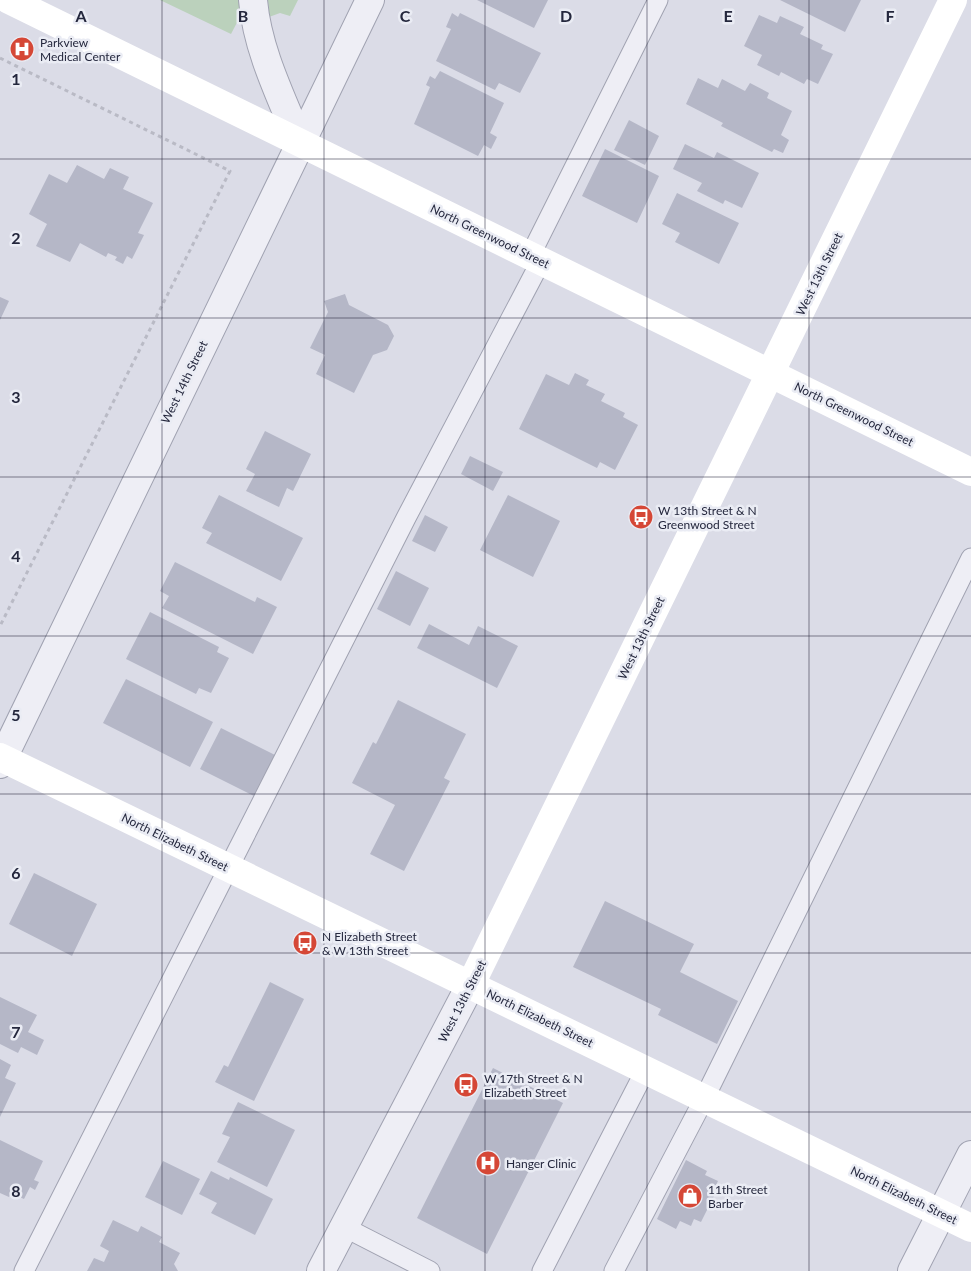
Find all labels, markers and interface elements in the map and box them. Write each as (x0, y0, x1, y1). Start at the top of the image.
text: A (74, 6, 87, 25)
text: B (238, 6, 248, 25)
text: C (400, 6, 411, 25)
text: D (560, 6, 572, 25)
text: E (723, 6, 733, 25)
text: F (885, 6, 895, 25)
place label: Parkview Medical Center (40, 35, 121, 64)
hospital icon: Parkview Medical Center (9, 36, 35, 62)
text: 1 (11, 69, 21, 88)
street label: North Greenwood Street (428, 201, 553, 272)
text: 2 (11, 228, 21, 247)
street label: West 13th Street (792, 230, 846, 318)
street label: West 14th Street (157, 338, 211, 426)
street label: North Greenwood Street (792, 379, 917, 450)
text: 3 (11, 387, 21, 406)
place label: W 13th Street & N Greenwood Street (658, 503, 757, 532)
bus stop icon: W 13th Street & N Greenwood Street (628, 504, 654, 530)
text: 4 (11, 546, 21, 565)
street label: West 13th Street (614, 594, 668, 682)
text: 5 (11, 705, 21, 724)
street label: North Elizabeth Street (119, 810, 231, 875)
text: 6 (11, 863, 21, 882)
place label: N Elizabeth Street & W 13th Street (322, 929, 418, 958)
bus stop icon: N Elizabeth Street & W 13th Street (292, 930, 318, 956)
street label: West 13th Street (435, 957, 489, 1045)
street label: North Elizabeth Street (484, 986, 596, 1051)
text: 7 (11, 1022, 21, 1041)
place label: W 17th Street & N Elizabeth Street (484, 1071, 583, 1100)
bus stop icon: W 17th Street & N Elizabeth Street (453, 1072, 479, 1098)
hospital icon: Hanger Clinic (475, 1150, 501, 1176)
place label: Hanger Clinic (506, 1156, 577, 1171)
street label: North Elizabeth Street (848, 1163, 960, 1228)
text: 8 (11, 1181, 21, 1200)
place label: 11th Street Barber (708, 1182, 768, 1211)
shop icon: 11th Street Barber (677, 1183, 703, 1209)

